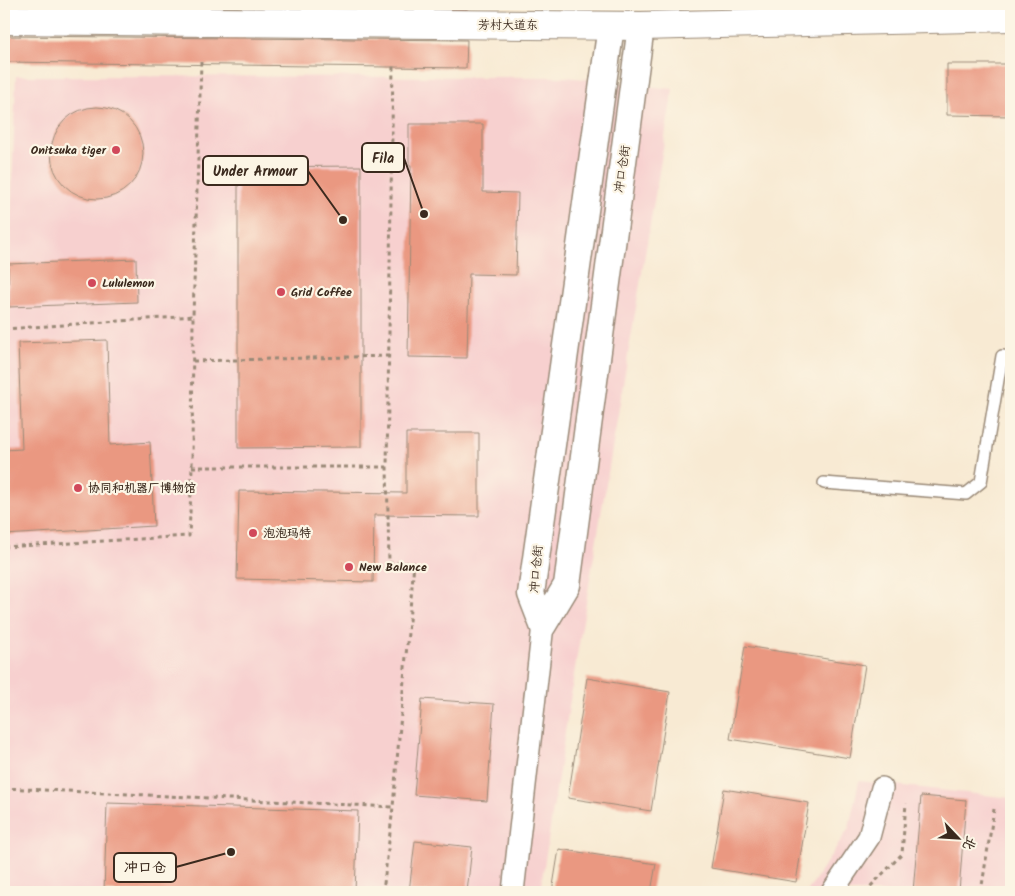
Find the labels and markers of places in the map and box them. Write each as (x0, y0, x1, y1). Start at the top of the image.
place label: Onitsuka tiger (31, 141, 107, 160)
callout: Fila (362, 143, 404, 172)
marker: Onitsuka tiger (110, 144, 122, 156)
callout: Under Armour (203, 156, 308, 185)
place label: Lululemon (102, 274, 155, 293)
marker: Lululemon (86, 277, 98, 289)
place label: Grid Coffee (291, 283, 352, 302)
marker: Grid Coffee (275, 286, 287, 298)
place label: 协同和机器厂博物馆 (88, 479, 196, 498)
marker: 协同和机器厂博物馆 (72, 482, 84, 494)
place label: 泡泡玛特 (263, 524, 311, 543)
marker: 泡泡玛特 (247, 527, 259, 539)
place label: New Balance (359, 558, 427, 577)
marker: New Balance (343, 561, 355, 573)
callout: 冲口仓 (114, 853, 176, 882)

